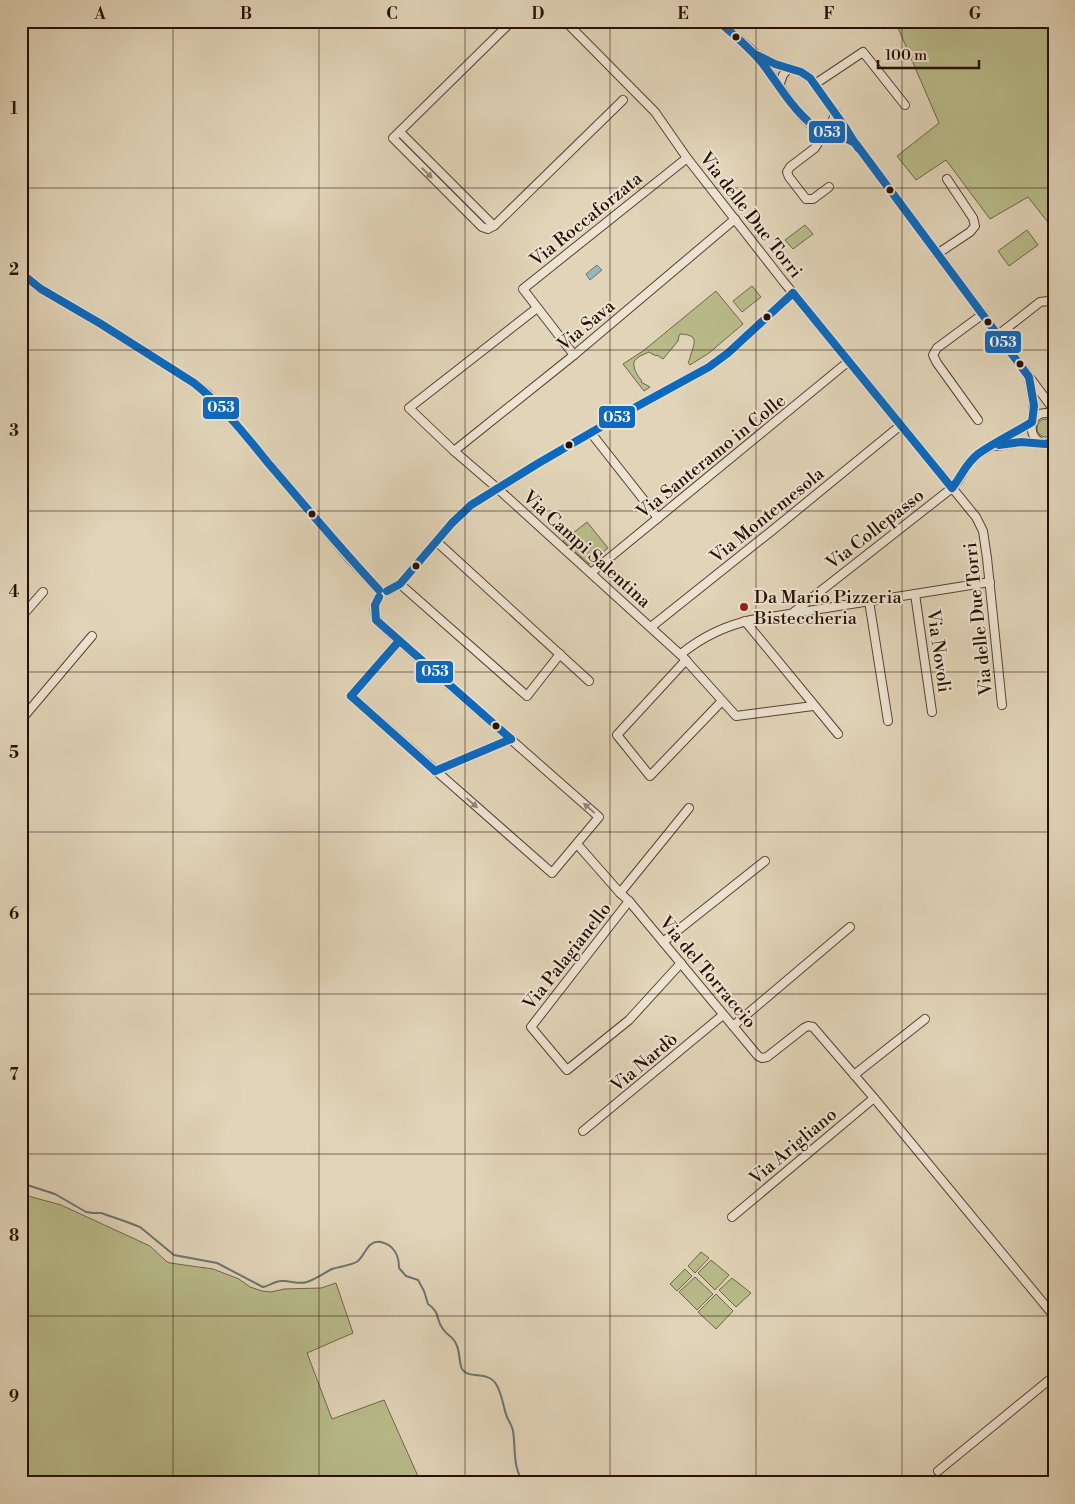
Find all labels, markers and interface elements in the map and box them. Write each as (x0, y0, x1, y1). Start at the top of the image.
text: A (93, 4, 106, 24)
text: B (240, 4, 252, 24)
text: C (386, 4, 398, 24)
text: D (532, 4, 545, 24)
text: E (677, 4, 689, 24)
text: F (823, 4, 835, 24)
text: G (969, 4, 982, 24)
unlabelled marker (731, 32, 741, 42)
scale bar (878, 38, 979, 70)
text: 100 m (885, 46, 927, 65)
text: 1 (10, 99, 18, 119)
line badge: 053 (808, 120, 846, 144)
text: 053 (813, 124, 841, 142)
street label: Via delle Due Torri (694, 147, 807, 283)
one-way arrow (421, 167, 433, 179)
street label: Via Roccaforzata (525, 167, 648, 272)
unlabelled marker (885, 185, 895, 195)
text: 2 (9, 260, 19, 280)
street label: Via Sava (552, 294, 620, 357)
unlabelled marker (762, 312, 772, 322)
unlabelled marker (983, 317, 993, 327)
line badge: 053 (984, 330, 1022, 354)
text: 053 (989, 334, 1017, 352)
unlabelled marker (1015, 359, 1025, 369)
street label: Via Santeramo in Colle (631, 389, 790, 524)
line badge: 053 (202, 396, 240, 420)
text: 053 (207, 399, 235, 417)
line badge: 053 (598, 405, 636, 429)
text: 053 (603, 409, 631, 427)
text: 3 (9, 421, 19, 441)
unlabelled marker (564, 440, 574, 450)
street label: Via Montemesola (705, 462, 830, 569)
street label: Via Collepasso (821, 484, 929, 575)
street label: Via Campi Salentina (517, 485, 656, 614)
unlabelled marker (307, 509, 317, 519)
street label: Via delle Due Torri (959, 541, 998, 698)
unlabelled marker (411, 561, 421, 571)
text: 4 (9, 582, 20, 602)
place label: Da Mario Pizzeria Bisteccheria (753, 586, 902, 630)
marker: Da Mario Pizzeria Bisteccheria (738, 601, 750, 613)
street label: Via Novoli (921, 607, 956, 694)
line badge: 053 (415, 660, 454, 684)
text: 053 (421, 663, 449, 681)
unlabelled marker (491, 721, 501, 731)
text: 5 (9, 743, 19, 763)
one-way arrow (465, 797, 477, 809)
one-way arrow (583, 803, 595, 814)
street label: Via Palagianello (518, 898, 617, 1016)
text: 6 (9, 904, 19, 924)
street label: Via del Torraccio (653, 911, 761, 1033)
street label: Via Nardò (605, 1028, 683, 1098)
text: 7 (9, 1065, 19, 1085)
street label: Via Arigliano (744, 1103, 842, 1190)
text: 8 (9, 1226, 19, 1246)
text: 9 (9, 1387, 19, 1407)

